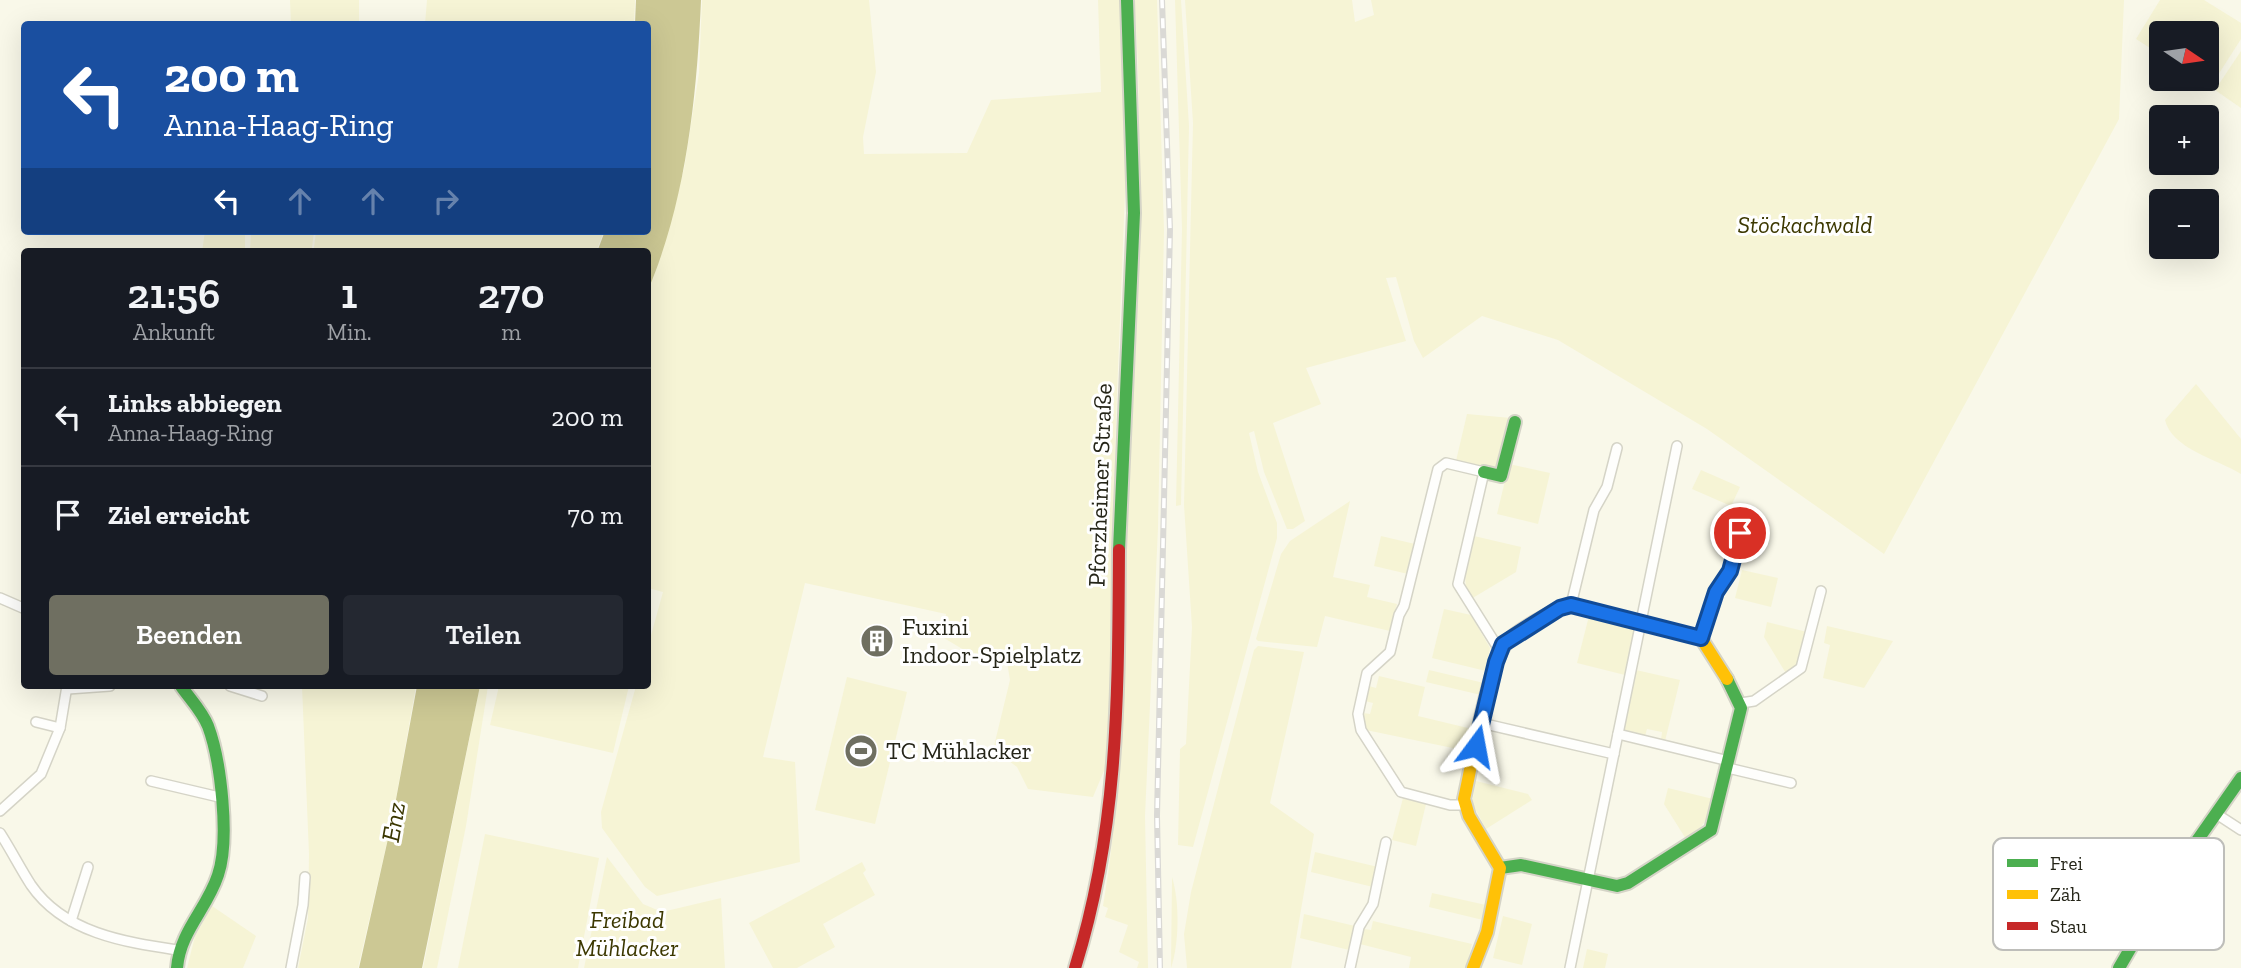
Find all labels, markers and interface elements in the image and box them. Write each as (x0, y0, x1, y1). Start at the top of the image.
north arrow (2149, 21, 2219, 91)
map controls (2149, 21, 2219, 259)
text: 200 m (164, 46, 299, 105)
icon: left (49, 49, 140, 140)
button: + (2149, 105, 2219, 175)
text: Anna-Haag-Ring (164, 106, 394, 144)
icon: left (208, 182, 246, 220)
icon: ahead (281, 182, 319, 220)
icon: ahead (354, 182, 392, 220)
icon: right (427, 182, 465, 220)
button: − (2149, 189, 2219, 259)
park label: Stöckachwald (1738, 210, 1872, 239)
text: 21:56 (127, 268, 220, 319)
text: 1 (341, 268, 357, 319)
text: 270 (478, 268, 545, 319)
text: Ankunft (133, 318, 215, 346)
text: Min. (327, 318, 372, 346)
text: m (501, 318, 521, 346)
street label: Pforzheimer Straße (1081, 383, 1118, 587)
text: Links abbiegen (108, 387, 282, 419)
icon: left (49, 398, 87, 436)
text: 200 m (551, 401, 623, 433)
text: Anna-Haag-Ring (108, 419, 273, 447)
icon: arrive (49, 496, 87, 534)
text: Ziel erreicht (108, 499, 249, 531)
text: 70 m (567, 499, 623, 531)
pin (1710, 503, 1770, 563)
icon: arrive (1721, 514, 1759, 552)
button: Beenden (49, 595, 329, 675)
button: Teilen (343, 595, 623, 675)
place label: Fuxini Indoor-Spielplatz (902, 612, 1081, 669)
building icon: Fuxini Indoor-Spielplatz (858, 622, 896, 660)
position arrow (1439, 709, 1513, 783)
sports icon: TC Mühlacker (842, 732, 880, 770)
place label: TC Mühlacker (886, 736, 1032, 765)
water label: Enz (374, 799, 412, 845)
legend (1993, 838, 2224, 950)
text: Frei (2050, 852, 2083, 875)
text: Zäh (2050, 883, 2081, 906)
park label: Freibad Mühlacker (576, 905, 679, 962)
text: Stau (2050, 915, 2087, 938)

